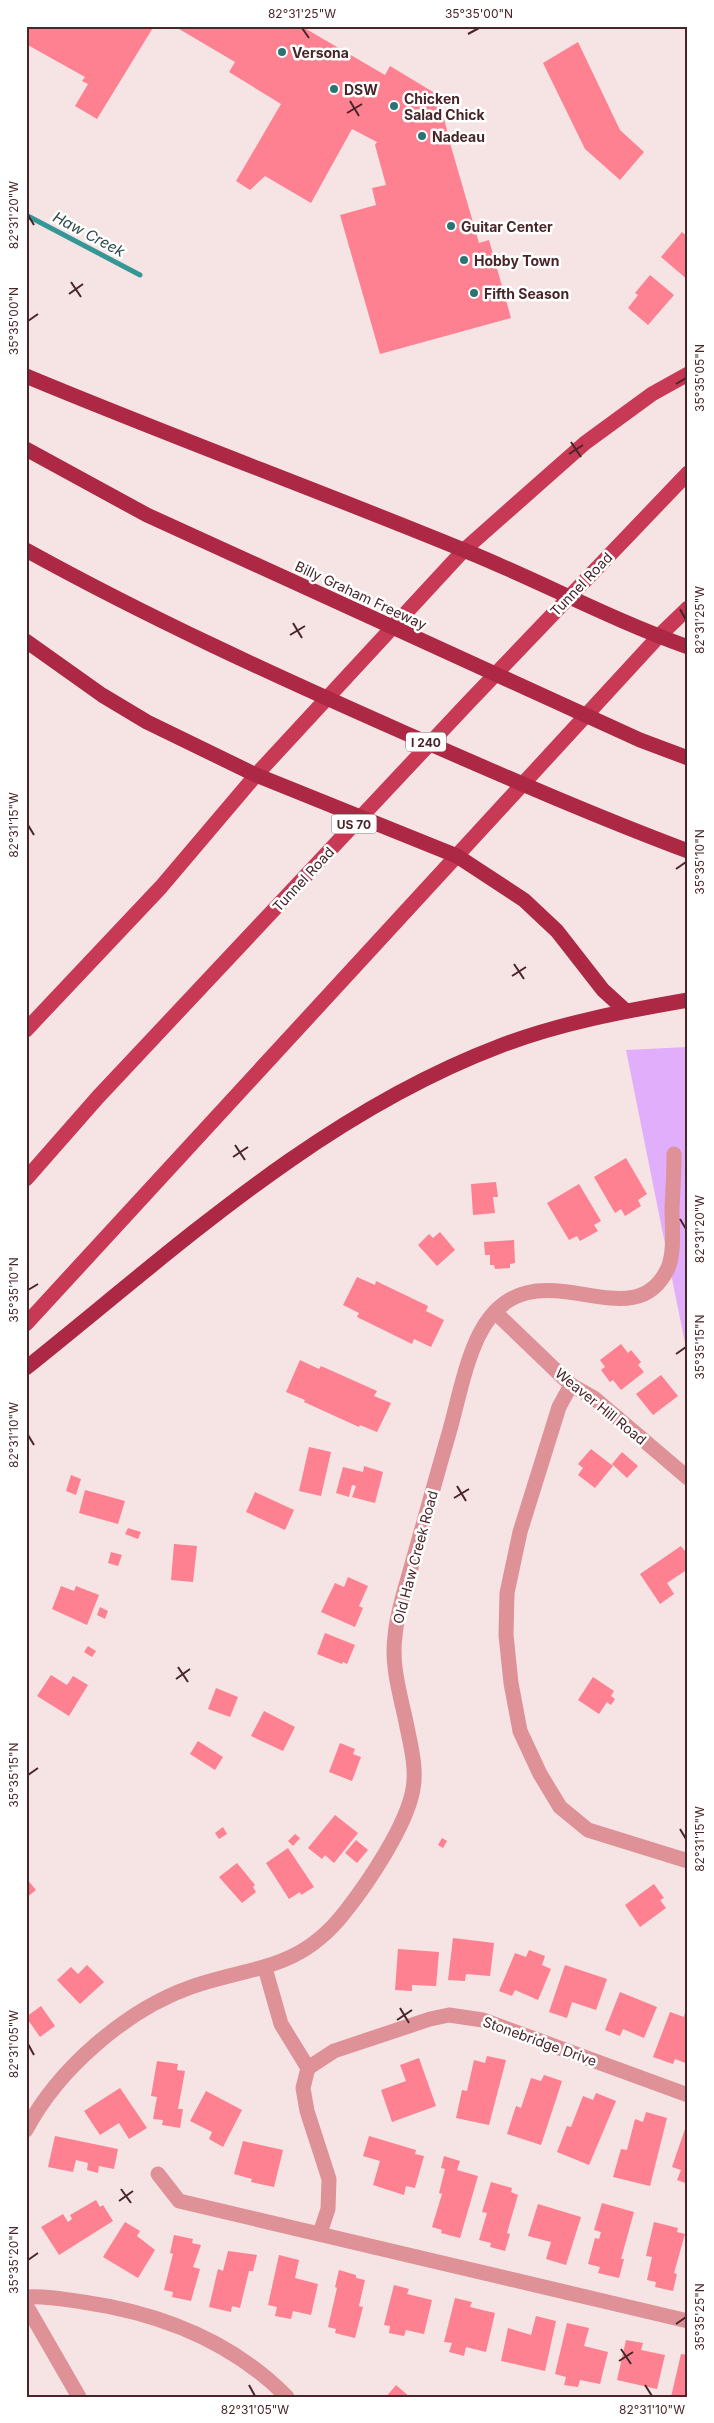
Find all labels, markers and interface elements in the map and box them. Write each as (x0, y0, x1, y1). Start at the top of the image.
text: 82°31'25"W (268, 6, 336, 21)
text: 35°35'00"N (445, 6, 513, 21)
place label: Versona (292, 44, 349, 61)
marker: Versona (276, 46, 288, 58)
place label: DSW (344, 81, 378, 98)
marker: DSW (328, 83, 340, 95)
place label: Chicken Salad Chick (404, 90, 485, 123)
marker: Chicken Salad Chick (388, 100, 400, 112)
place label: Nadeau (432, 128, 485, 145)
marker: Nadeau (416, 130, 428, 142)
text: 82°31'20"W (6, 181, 21, 249)
water label: Haw Creek (50, 207, 129, 261)
place label: Guitar Center (461, 218, 553, 235)
marker: Guitar Center (445, 220, 457, 232)
place label: Hobby Town (474, 252, 559, 269)
marker: Hobby Town (458, 254, 470, 266)
place label: Fifth Season (484, 285, 569, 302)
text: 35°35'00"N (6, 287, 21, 355)
marker: Fifth Season (468, 287, 480, 299)
text: 35°35'05"N (692, 344, 707, 412)
street label: Tunnel Road (546, 549, 616, 619)
street label: Billy Graham Freeway (293, 557, 430, 633)
text: 82°31'25"W (692, 586, 707, 654)
road number: I 240 (406, 732, 446, 752)
text: 82°31'15"W (6, 792, 21, 858)
road number: US 70 (332, 814, 376, 834)
text: 35°35'10"N (692, 829, 707, 895)
street label: Tunnel Road (269, 843, 337, 915)
text: 82°31'20"W (692, 1195, 707, 1263)
text: 35°35'10"N (6, 1257, 21, 1323)
text: 35°35'15"N (692, 1314, 707, 1380)
street label: Weaver Hill Road (552, 1364, 650, 1448)
text: 82°31'10"W (6, 1402, 21, 1468)
street label: Old Haw Creek Road (389, 1489, 441, 1625)
text: 35°35'15"N (6, 1742, 21, 1808)
text: 82°31'15"W (692, 1806, 707, 1872)
text: 82°31'05"W (6, 2010, 21, 2078)
street label: Stonebridge Drive (481, 2013, 599, 2069)
text: 35°35'20"N (6, 2226, 21, 2294)
text: 35°35'25"N (692, 2283, 707, 2351)
text: 82°31'05"W (221, 2402, 289, 2417)
text: 82°31'10"W (619, 2402, 685, 2417)

